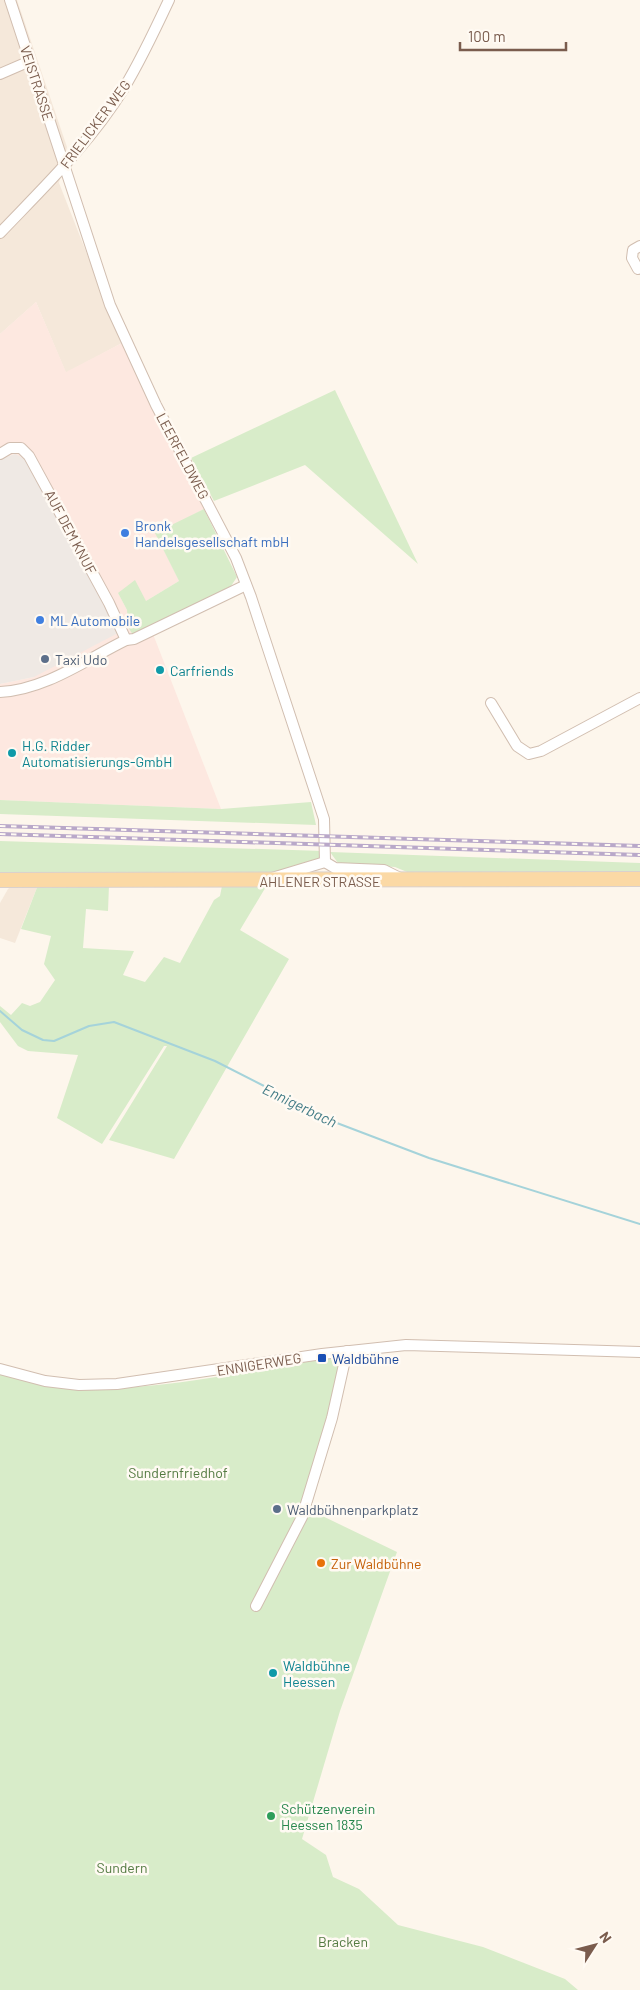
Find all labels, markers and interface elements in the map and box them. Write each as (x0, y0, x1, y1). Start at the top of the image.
scale bar (460, 20, 566, 52)
text: 100 m (468, 27, 506, 45)
street label: VEISTRASSE (17, 43, 57, 123)
street label: FRIELICKER WEG (56, 76, 134, 172)
street label: LEERFELDWEG (153, 410, 213, 502)
street label: AUF DEM KNUF (42, 487, 100, 577)
place label: Bronk Handelsgesellschaft mbH (135, 517, 289, 550)
marker: Bronk Handelsgesellschaft mbH (119, 527, 131, 539)
place label: ML Automobile (50, 612, 140, 629)
marker: ML Automobile (34, 614, 46, 626)
place label: Taxi Udo (55, 651, 107, 668)
marker: Taxi Udo (39, 653, 51, 665)
place label: Carfriends (170, 662, 234, 679)
marker: Carfriends (154, 664, 166, 676)
place label: H.G. Ridder Automatisierungs-GmbH (22, 737, 172, 770)
marker: H.G. Ridder Automatisierungs-GmbH (6, 747, 18, 759)
street label: AHLENER STRASSE (260, 873, 380, 890)
water label: Ennigerbach (260, 1079, 340, 1131)
street label: ENNIGERWEG (215, 1349, 303, 1379)
place label: Waldbühne (332, 1350, 399, 1367)
marker: Waldbühne (316, 1352, 328, 1364)
park label: Sundernfriedhof (128, 1464, 228, 1481)
place label: Waldbühnenparkplatz (287, 1501, 418, 1518)
marker: Waldbühnenparkplatz (271, 1503, 283, 1515)
place label: Zur Waldbühne (331, 1555, 421, 1572)
marker: Zur Waldbühne (315, 1557, 327, 1569)
place label: Waldbühne Heessen (283, 1657, 350, 1690)
marker: Waldbühne Heessen (267, 1667, 279, 1679)
place label: Schützenverein Heessen 1835 (281, 1800, 375, 1833)
marker: Schützenverein Heessen 1835 (265, 1810, 277, 1822)
park label: Sundern (97, 1859, 147, 1876)
north arrow (570, 1920, 620, 1970)
text: N (596, 1928, 616, 1946)
park label: Bracken (318, 1933, 368, 1950)

